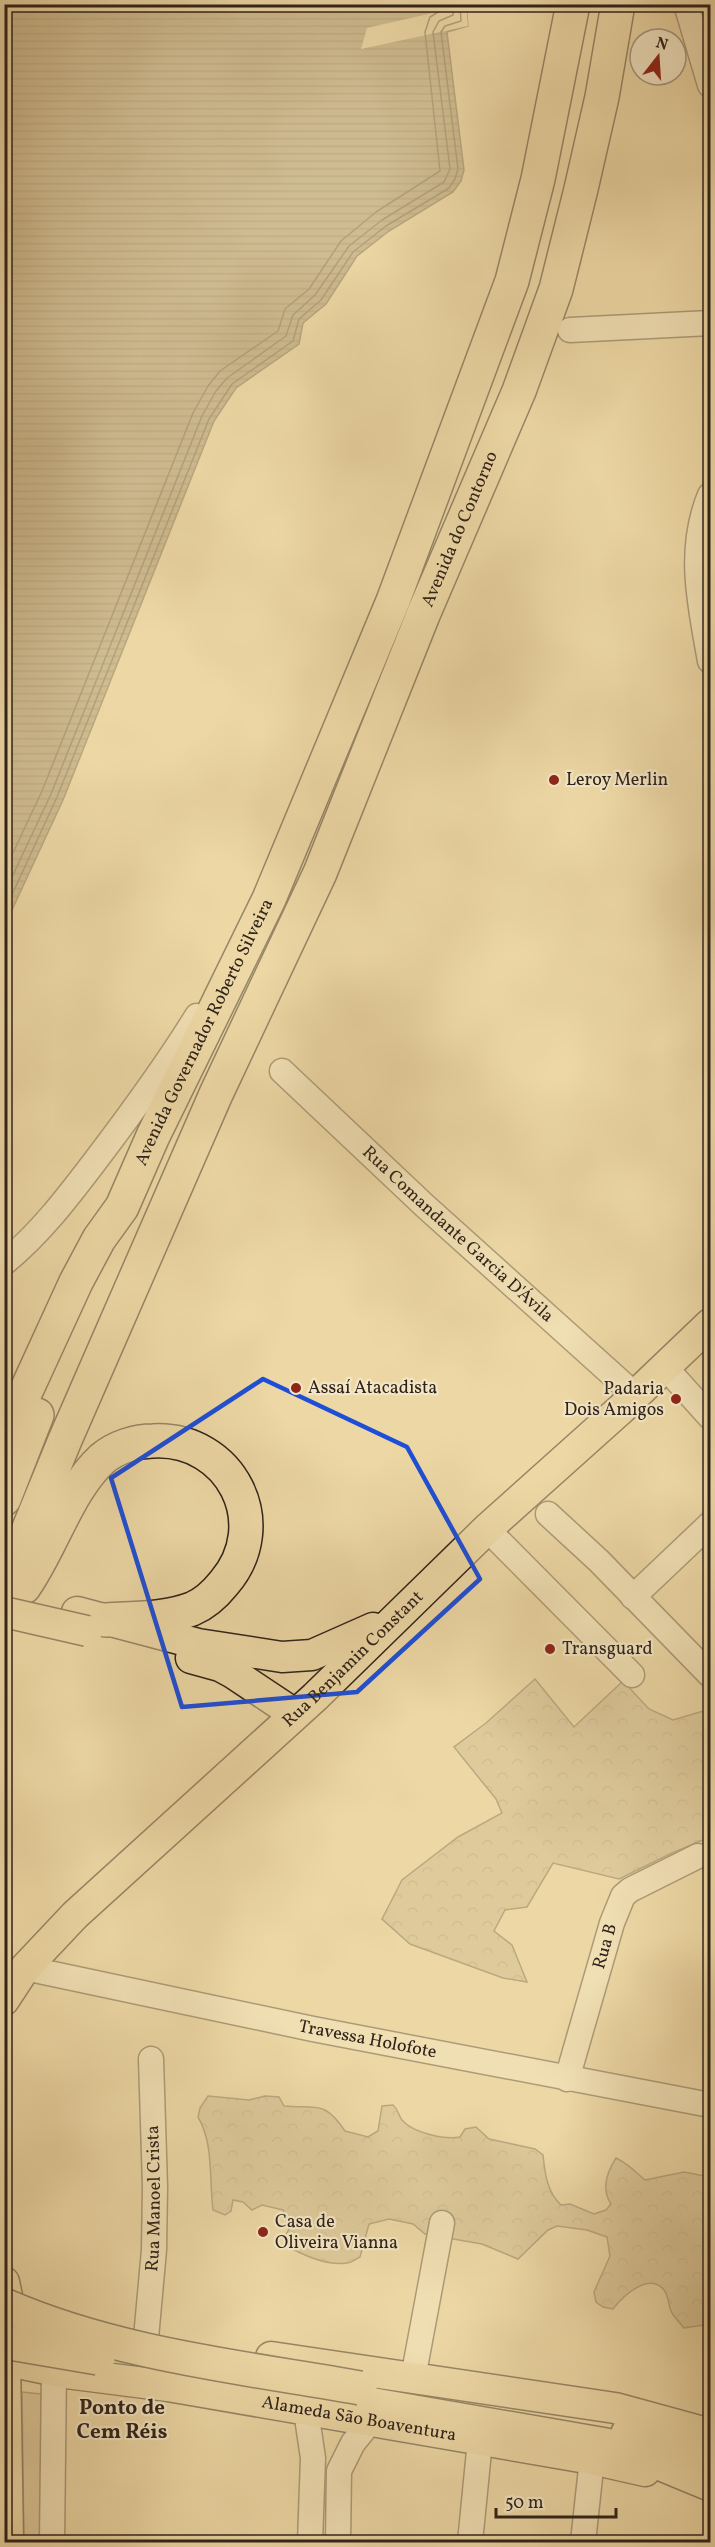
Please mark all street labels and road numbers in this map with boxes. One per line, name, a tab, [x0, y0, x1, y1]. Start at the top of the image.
street label: Avenida do Contorno	[415, 447, 504, 611]
street label: Avenida Governador Roberto Silveira	[129, 895, 280, 1170]
street label: Rua Comandante Garcia D'Ávila	[356, 1140, 559, 1328]
street label: Rua Benjamin Constant	[277, 1585, 429, 1733]
street label: Rua B	[587, 1921, 624, 1972]
street label: Travessa Holofote	[296, 2014, 439, 2065]
street label: Rua Manoel Crista	[140, 2125, 168, 2273]
street label: Alameda São Boaventura	[260, 2390, 458, 2448]

